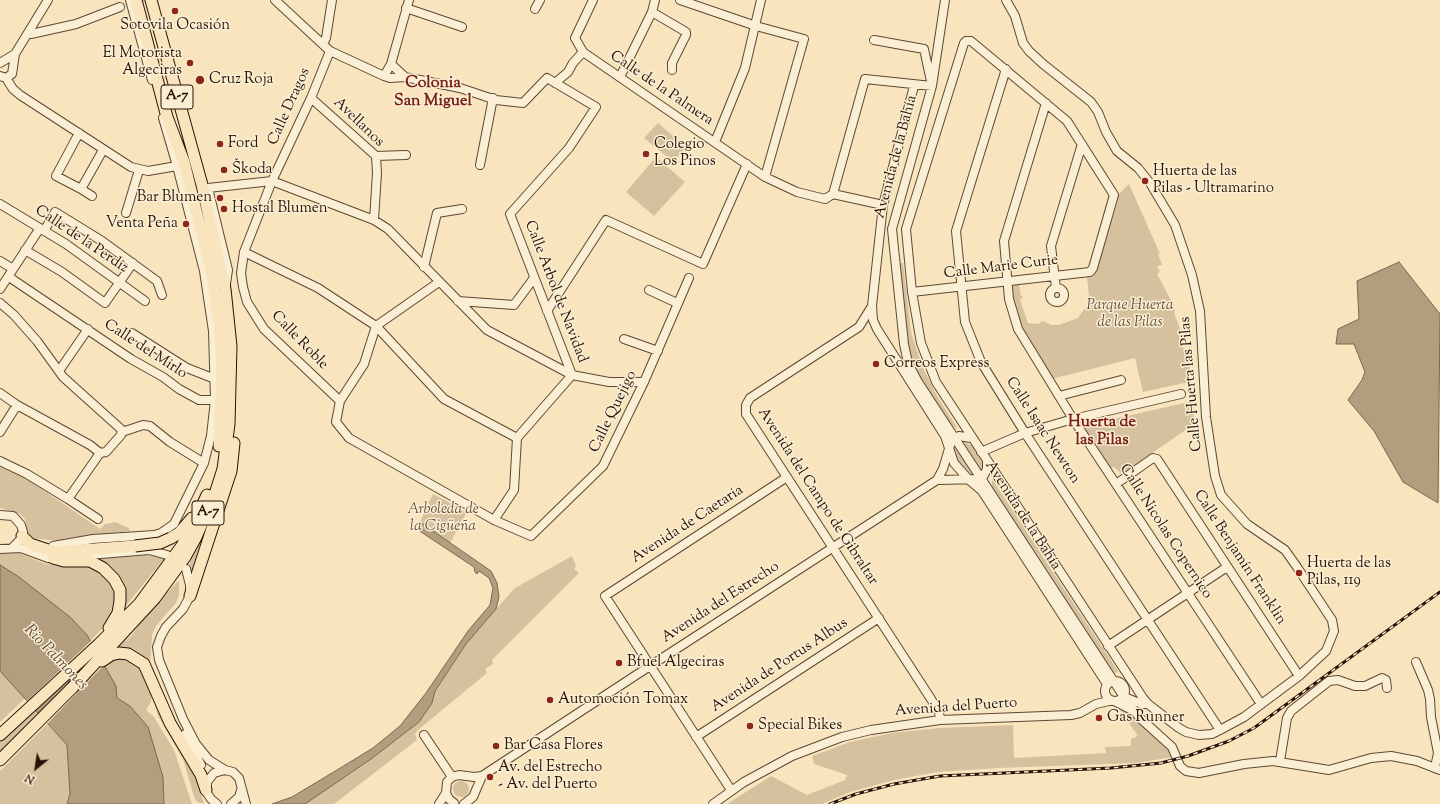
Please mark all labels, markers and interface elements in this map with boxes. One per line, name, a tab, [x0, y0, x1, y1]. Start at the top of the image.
marker: Sotovila Ocasión	[170, 6, 180, 16]
place label: Sotovila Ocasión	[120, 17, 230, 35]
place label: El Motorista Algeciras	[103, 45, 182, 80]
street label: Calle de la Palmera	[606, 48, 716, 130]
marker: El Motorista Algeciras	[185, 58, 195, 68]
street label: Calle Dragos	[265, 66, 315, 148]
place label: Cruz Roja	[209, 71, 274, 89]
marker: Cruz Roja	[194, 74, 206, 86]
district label: Colonia San Miguel	[394, 74, 472, 112]
road number: A-7	[161, 85, 193, 109]
street label: Avellanos	[329, 94, 387, 152]
street label: Avenida de la Bahía	[872, 94, 922, 220]
place label: Ford	[228, 135, 258, 153]
place label: Colegio Los Pinos	[654, 136, 716, 171]
marker: Ford	[215, 139, 225, 149]
marker: Colegio Los Pinos	[641, 149, 651, 159]
place label: Škoda	[232, 161, 273, 179]
place label: Huerta de las Pilas - Ultramarino	[1153, 163, 1274, 198]
marker: Škoda	[219, 165, 229, 175]
marker: Huerta de las Pilas - Ultramarino	[1140, 176, 1150, 186]
place label: Bar Blumen	[137, 189, 212, 207]
marker: Bar Blumen	[215, 193, 225, 203]
place label: Hostal Blumen	[232, 200, 328, 218]
street label: Calle de la Perdiz	[31, 202, 131, 278]
marker: Hostal Blumen	[219, 204, 229, 214]
place label: Venta Peña	[106, 215, 178, 233]
street label: Calle Arbol de Navidad	[520, 218, 590, 366]
marker: Venta Peña	[181, 219, 191, 229]
street label: Calle Marie Curie	[943, 252, 1059, 284]
park label: Parque Huerta de las Pilas	[1087, 297, 1173, 332]
street label: Calle Roble	[267, 308, 331, 374]
street label: Calle del Mirlo	[100, 316, 190, 384]
street label: Calle Huerta las Pilas	[1177, 316, 1207, 452]
place label: Correos Express	[884, 355, 989, 373]
marker: Correos Express	[871, 359, 881, 369]
street label: Calle Quejigo	[586, 368, 642, 456]
street label: Calle Isaac Newton	[1001, 374, 1083, 488]
street label: Avenida del Campo de Gibraltar	[753, 405, 881, 589]
district label: Huerta de las Pilas	[1068, 413, 1136, 451]
street label: Avenida de la Bahía	[980, 458, 1064, 574]
street label: Calle Nicolas Copernico	[1115, 461, 1215, 603]
street label: Avenida de Caetaria	[629, 482, 747, 568]
street label: Calle Benjamín Franklin	[1189, 487, 1289, 629]
road number: A-7	[192, 501, 224, 525]
park label: Arboleda de la Cigüeña	[407, 501, 479, 536]
place label: Huerta de las Pilas, 119	[1307, 555, 1391, 590]
street label: Avenida del Estrecho	[659, 558, 783, 648]
marker: Huerta de las Pilas, 119	[1294, 568, 1304, 578]
street label: Avenida de Portus Albus	[708, 615, 852, 717]
water label: Rio Palmones	[19, 621, 91, 695]
place label: Bfuel Algeciras	[627, 654, 724, 672]
marker: Bfuel Algeciras	[614, 658, 624, 668]
place label: Automoción Tomax	[558, 691, 688, 709]
marker: Automoción Tomax	[545, 695, 555, 705]
street label: Avenida del Puerto	[894, 695, 1018, 721]
place label: Gas Runner	[1107, 709, 1184, 727]
marker: Gas Runner	[1094, 713, 1104, 723]
place label: Special Bikes	[758, 717, 842, 735]
marker: Special Bikes	[745, 721, 755, 731]
place label: Bar Casa Flores	[504, 737, 603, 755]
marker: Bar Casa Flores	[491, 741, 501, 751]
north arrow	[16, 748, 56, 788]
place label: Av. del Estrecho - Av. del Puerto	[498, 759, 602, 794]
text: N	[22, 769, 38, 788]
marker: Av. del Estrecho - Av. del Puerto	[485, 772, 495, 782]

